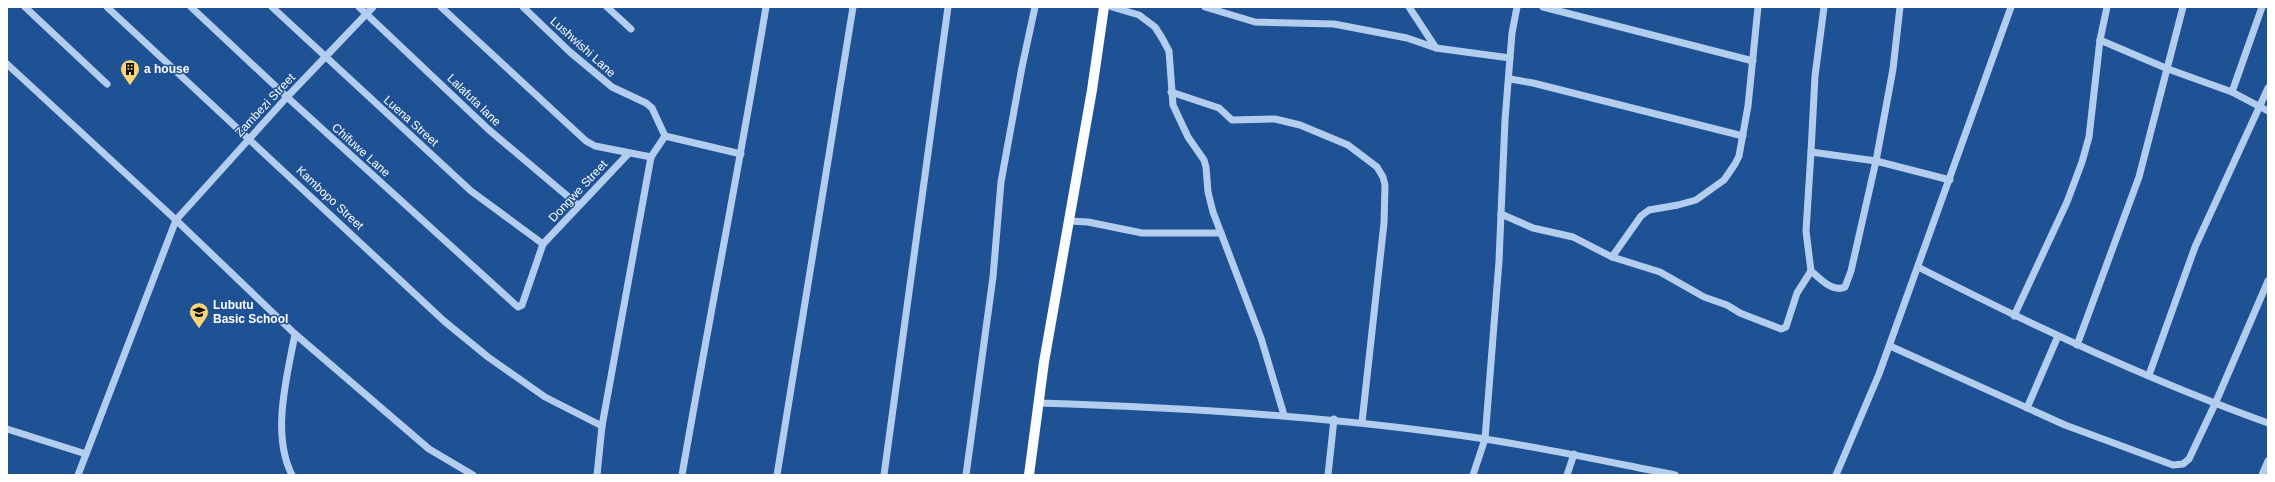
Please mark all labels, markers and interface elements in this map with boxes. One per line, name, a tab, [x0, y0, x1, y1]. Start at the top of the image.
street label: Lushwishi Lane	[548, 14, 619, 80]
building icon: a house	[119, 58, 141, 86]
place label: a house	[144, 62, 190, 76]
street label: Zambezi Street	[232, 70, 298, 140]
street label: Lalafuta lane	[444, 71, 504, 129]
street label: Luena Street	[381, 93, 442, 150]
street label: Chifuwe Lane	[329, 120, 393, 180]
street label: Dongwe Street	[546, 157, 611, 225]
street label: Kambopo Street	[294, 163, 367, 233]
place label: Lubutu Basic School	[213, 298, 288, 326]
school or university icon: Lubutu Basic School	[188, 301, 210, 329]

